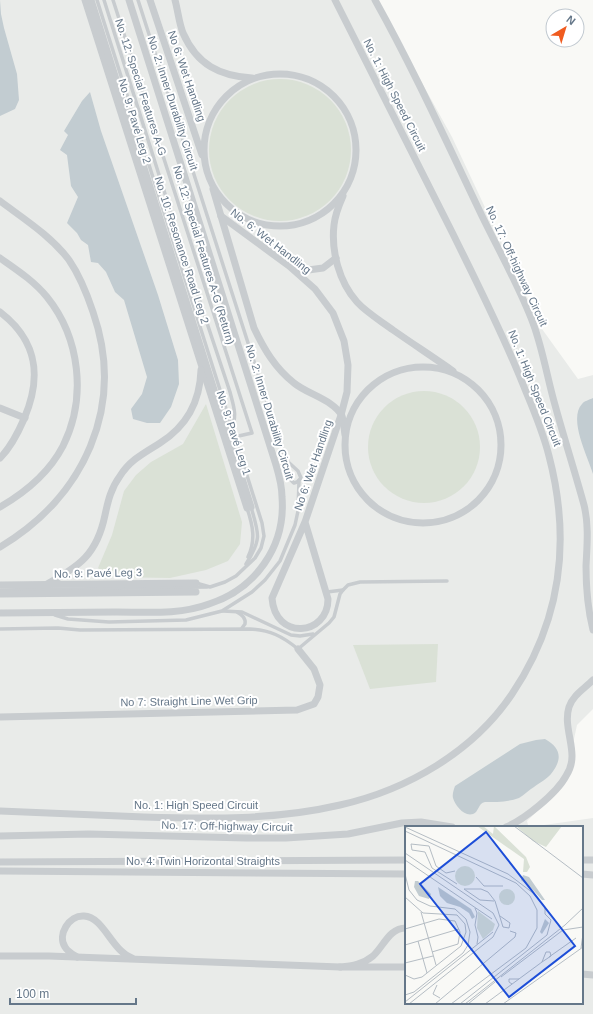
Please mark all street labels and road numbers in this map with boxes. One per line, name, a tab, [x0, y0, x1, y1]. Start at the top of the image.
street label: No. 12: Special Features A-G	[113, 17, 169, 157]
street label: No 6: Wet Handling	[166, 29, 208, 123]
street label: No. 2: Inner Durability Circuit	[146, 34, 200, 172]
street label: No. 1: High Speed Circuit	[361, 37, 429, 153]
street label: No. 9: Pavé Leg 2	[116, 77, 154, 165]
street label: No. 12: Special Features A-G (Return)	[171, 164, 237, 346]
street label: No. 10: Resonance Road Leg 2	[152, 175, 212, 325]
street label: No. 17: Off-highway Circuit	[484, 204, 550, 328]
street label: No. 6: Wet Handling	[229, 206, 313, 276]
street label: No. 1: High Speed Circuit	[506, 328, 564, 448]
street label: No. 2: Inner Durability Circuit	[244, 343, 296, 481]
street label: No. 9: Pavé Leg 1	[215, 389, 253, 477]
street label: No 6: Wet Handling	[292, 418, 334, 512]
street label: No. 9: Pavé Leg 3	[54, 566, 142, 580]
street label: No 7: Straight Line Wet Grip	[120, 694, 258, 708]
street label: No. 1: High Speed Circuit	[134, 799, 258, 811]
street label: No. 17: Off-highway Circuit	[161, 819, 293, 833]
street label: No. 4: Twin Horizontal Straights	[126, 855, 280, 867]

